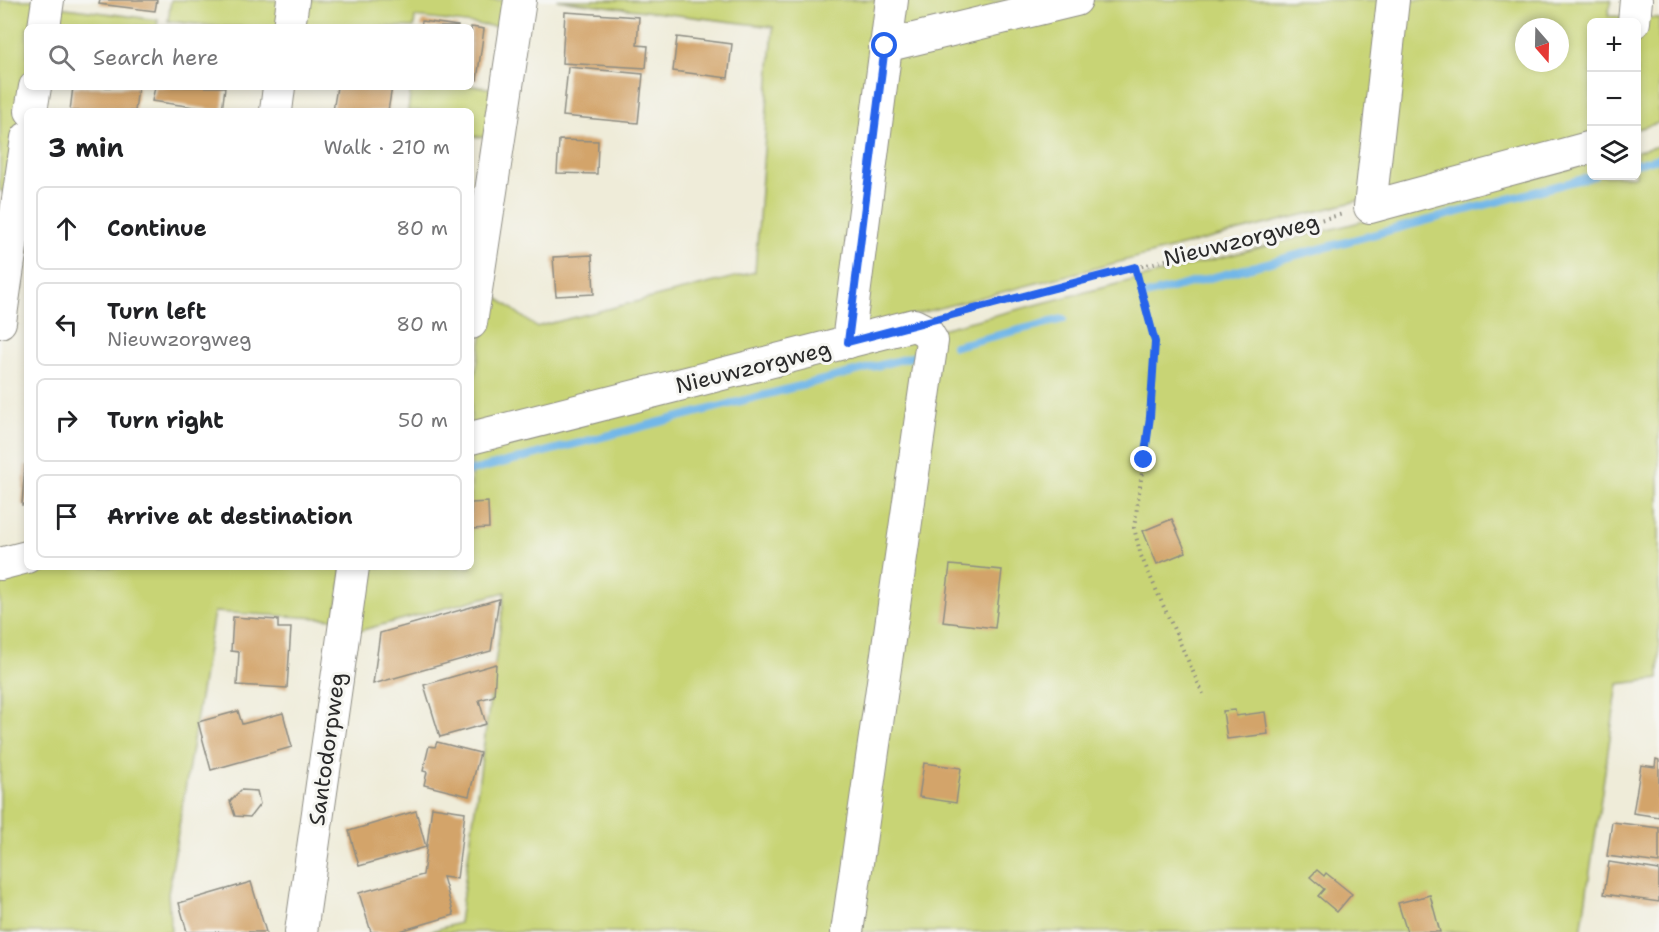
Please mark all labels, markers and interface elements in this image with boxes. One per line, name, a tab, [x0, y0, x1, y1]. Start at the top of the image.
north arrow	[1515, 18, 1569, 72]
map controls	[1587, 18, 1641, 180]
button: +	[1587, 18, 1641, 72]
search box	[24, 24, 474, 90]
route start	[871, 32, 897, 58]
icon: search	[45, 41, 78, 74]
text: Search here	[93, 43, 219, 72]
button: −	[1587, 72, 1641, 126]
button: layers	[1587, 126, 1641, 180]
text: 3 min	[48, 130, 124, 165]
text: Walk · 210 m	[324, 134, 450, 160]
street label: Nieuwzorgweg	[1160, 207, 1322, 273]
icon: ahead	[50, 212, 83, 245]
text: Continue	[107, 214, 207, 243]
text: 80 m	[396, 215, 448, 241]
text: Turn left	[107, 297, 206, 326]
icon: left	[50, 308, 83, 341]
text: 80 m	[396, 311, 448, 337]
text: Nieuwzorgweg	[107, 326, 252, 352]
street label: Nieuwzorgweg	[672, 334, 834, 400]
icon: right	[50, 404, 83, 437]
text: Turn right	[107, 406, 224, 435]
text: 50 m	[398, 407, 448, 433]
route end	[1130, 446, 1156, 472]
icon: arrive	[50, 500, 83, 533]
text: Arrive at destination	[107, 502, 353, 531]
street label: Santodorpweg	[302, 670, 352, 828]

